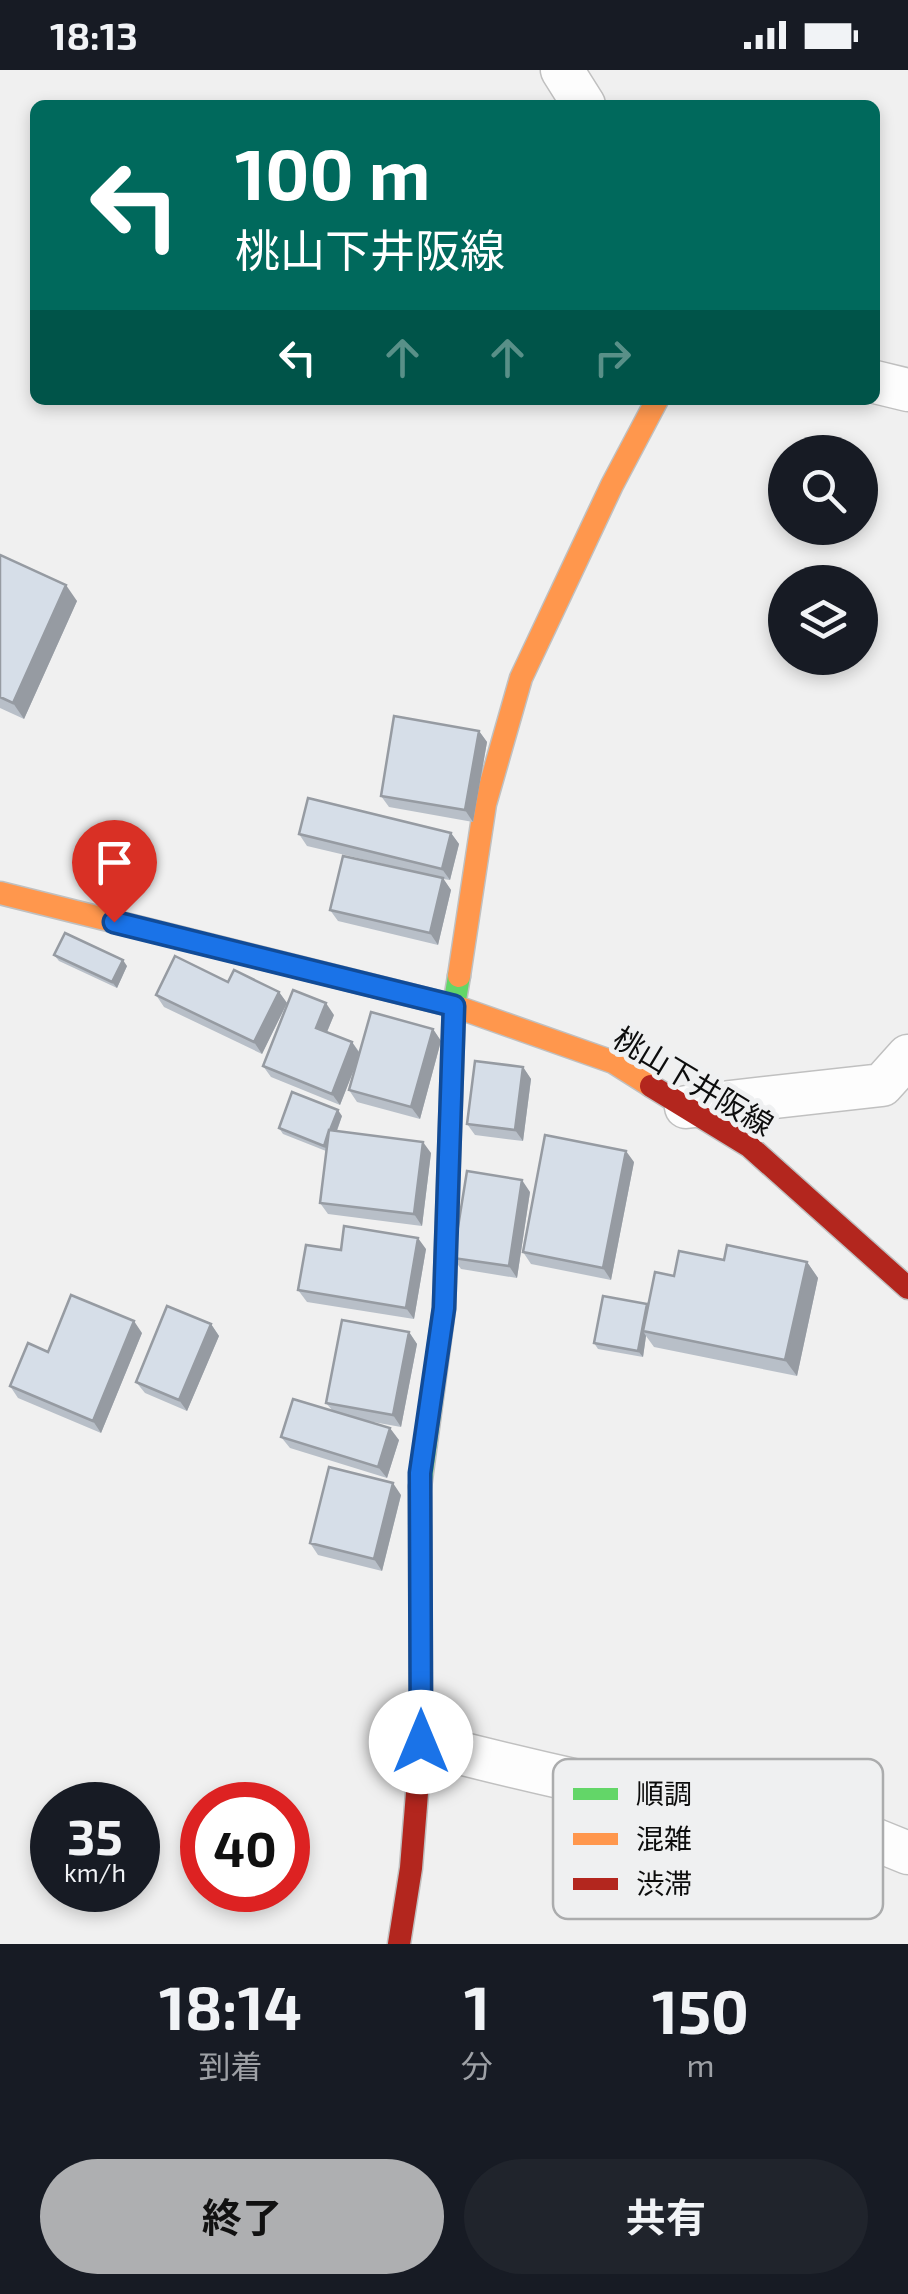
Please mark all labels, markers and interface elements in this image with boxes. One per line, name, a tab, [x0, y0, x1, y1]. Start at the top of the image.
text: 18:13	[50, 12, 138, 58]
text: 100 m	[235, 130, 430, 214]
icon: left	[70, 140, 200, 270]
text: 桃山下井阪線	[235, 222, 505, 276]
icon: left	[270, 330, 325, 385]
icon: ahead	[375, 330, 430, 385]
icon: ahead	[480, 330, 535, 385]
icon: right	[585, 330, 640, 385]
map controls	[768, 435, 878, 675]
button: search	[768, 435, 878, 545]
button: layers	[768, 565, 878, 675]
pin	[72, 820, 157, 923]
icon: arrive	[87, 835, 142, 890]
street label: 桃山下井阪線	[608, 1019, 780, 1142]
position arrow	[369, 1690, 473, 1794]
legend	[553, 1759, 883, 1919]
text: 順調	[636, 1776, 692, 1810]
speed limit sign: 40	[180, 1782, 310, 1912]
text: 35	[67, 1805, 123, 1865]
text: 混雑	[636, 1821, 692, 1855]
text: km/h	[64, 1857, 126, 1887]
text: 渋滞	[636, 1866, 692, 1900]
text: 18:14	[159, 1970, 302, 2042]
text: 1	[464, 1970, 490, 2042]
text: 150	[652, 1974, 749, 2046]
text: m	[686, 2045, 715, 2083]
text: 到着	[198, 2046, 262, 2084]
text: 分	[461, 2046, 493, 2084]
button: 終了	[40, 2159, 444, 2274]
button: 共有	[464, 2159, 868, 2274]

